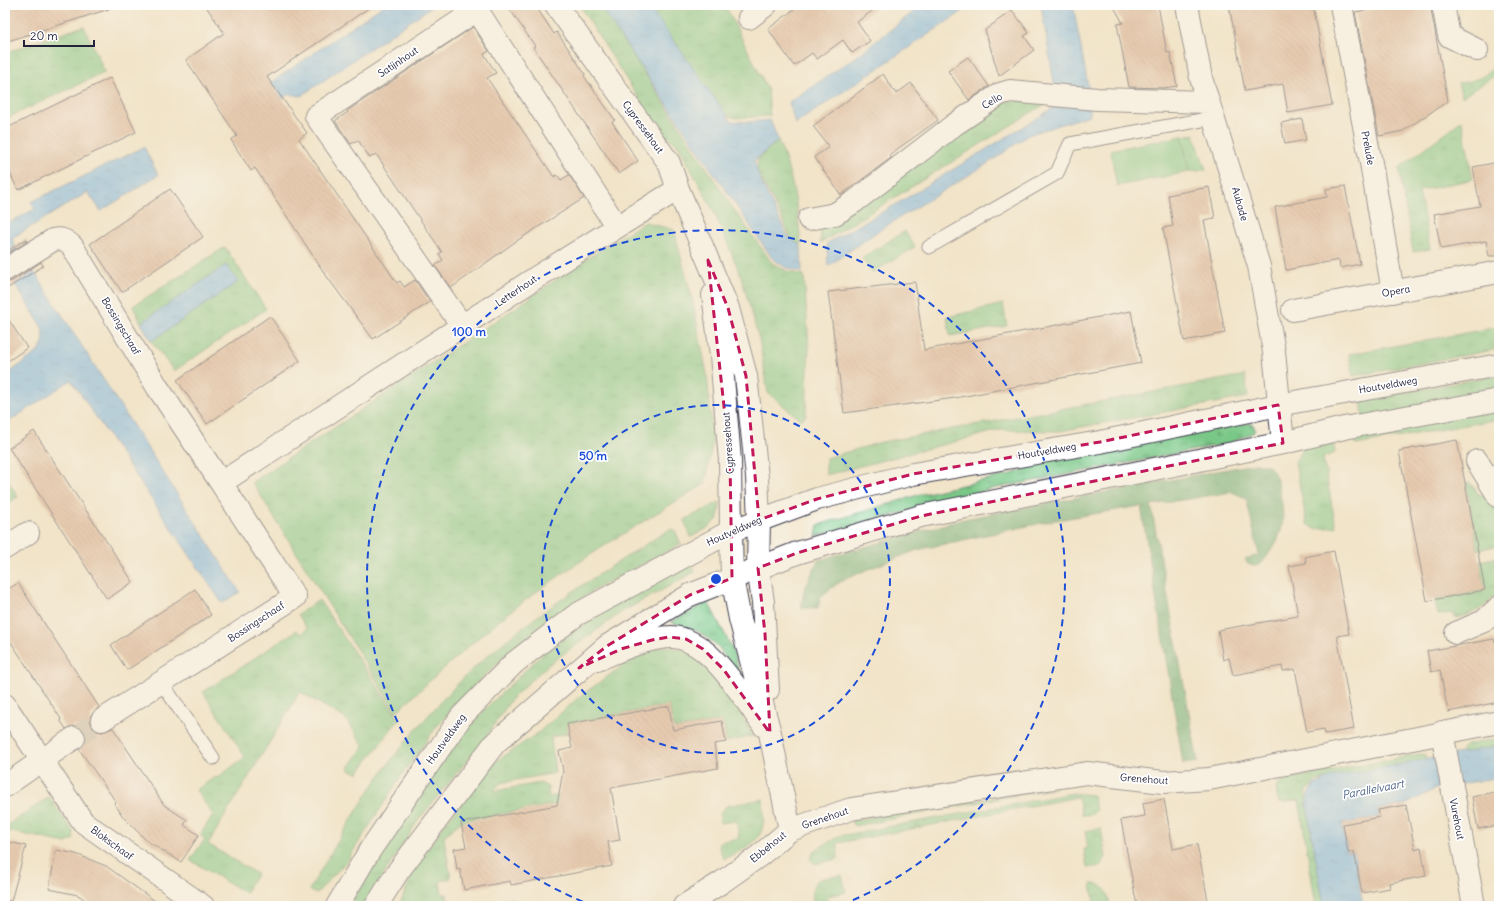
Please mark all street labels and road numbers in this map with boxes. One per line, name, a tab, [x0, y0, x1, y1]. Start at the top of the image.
street label: Satijnhout	[376, 44, 421, 80]
street label: Cello	[979, 90, 1005, 112]
street label: Cypressehout	[619, 98, 667, 156]
street label: Prelude	[1358, 130, 1378, 166]
street label: Aubade	[1229, 186, 1251, 222]
street label: Letterhout	[493, 272, 540, 310]
street label: Opera	[1381, 282, 1411, 300]
street label: Bossingschaaf	[99, 295, 144, 358]
street label: Houtveldweg	[1358, 373, 1418, 397]
street label: Cypressehout	[719, 411, 737, 474]
street label: Houtveldweg	[1017, 439, 1077, 463]
street label: Houtveldweg	[704, 513, 764, 549]
street label: Bossingschaaf	[225, 598, 287, 645]
street label: Houtveldweg	[423, 711, 469, 767]
street label: Grenehout	[1120, 771, 1169, 787]
street label: Vurehout	[1447, 797, 1467, 841]
street label: Grenehout	[800, 804, 850, 832]
street label: Blokschaaf	[88, 823, 136, 863]
street label: Ebbehout	[747, 828, 789, 866]

